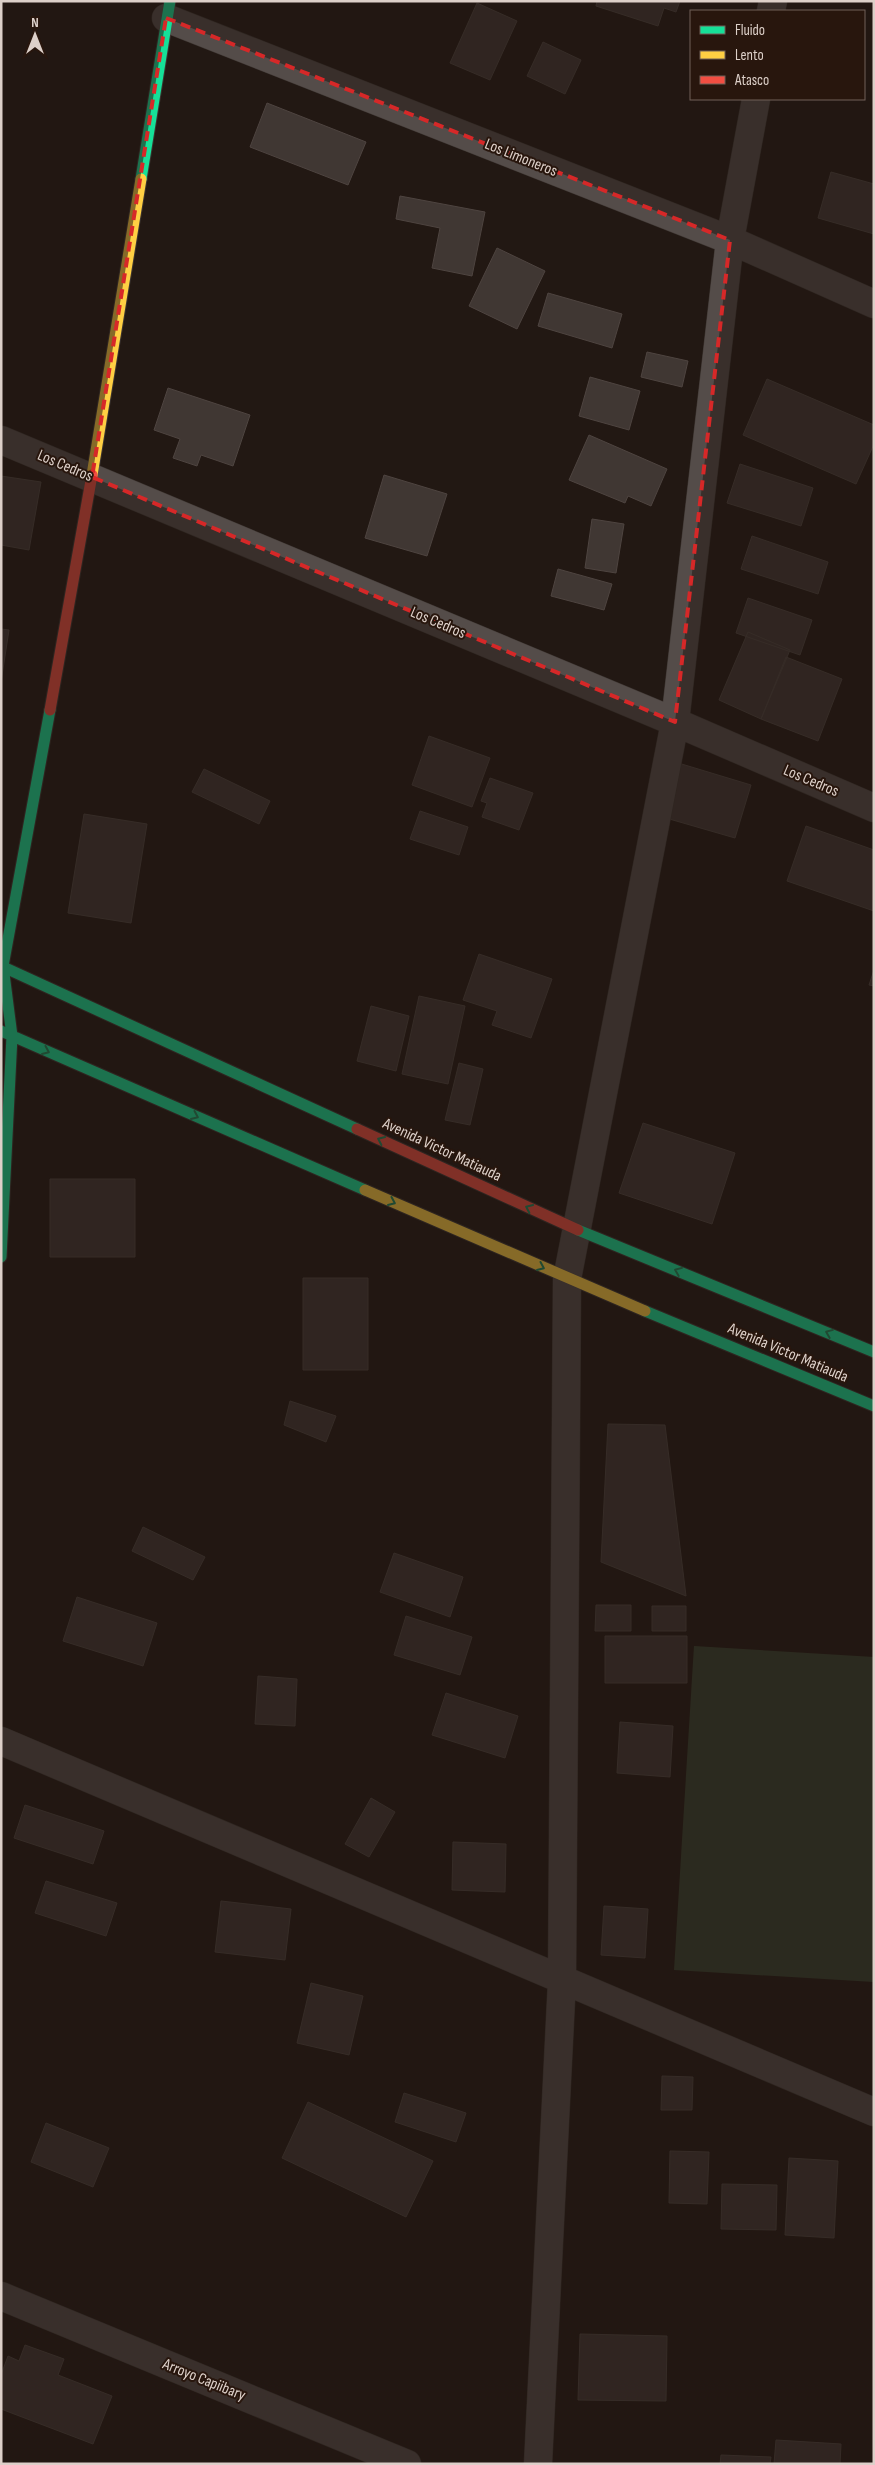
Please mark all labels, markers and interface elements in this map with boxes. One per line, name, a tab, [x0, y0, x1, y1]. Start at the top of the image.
north arrow	[10, 10, 60, 60]
legend	[690, 10, 865, 100]
text: N	[31, 14, 39, 31]
text: Fluido	[735, 21, 765, 40]
text: Lento	[735, 46, 764, 65]
text: Atasco	[734, 71, 769, 90]
street label: Los Limoneros	[482, 135, 560, 181]
street label: Los Cedros	[35, 446, 96, 486]
street label: Los Cedros	[408, 603, 469, 643]
street label: Los Cedros	[781, 761, 842, 801]
one-way arrow	[41, 1044, 50, 1055]
one-way arrow	[190, 1109, 199, 1120]
street label: Avenida Victor Matiauda	[379, 1114, 504, 1186]
one-way arrow	[377, 1136, 386, 1146]
one-way arrow	[387, 1195, 396, 1206]
one-way arrow	[525, 1203, 534, 1214]
one-way arrow	[536, 1261, 545, 1272]
one-way arrow	[675, 1267, 683, 1277]
street label: Avenida Victor Matiauda	[724, 1319, 851, 1387]
one-way arrow	[825, 1329, 834, 1340]
street label: Arroyo Capiibary	[159, 2354, 248, 2405]

